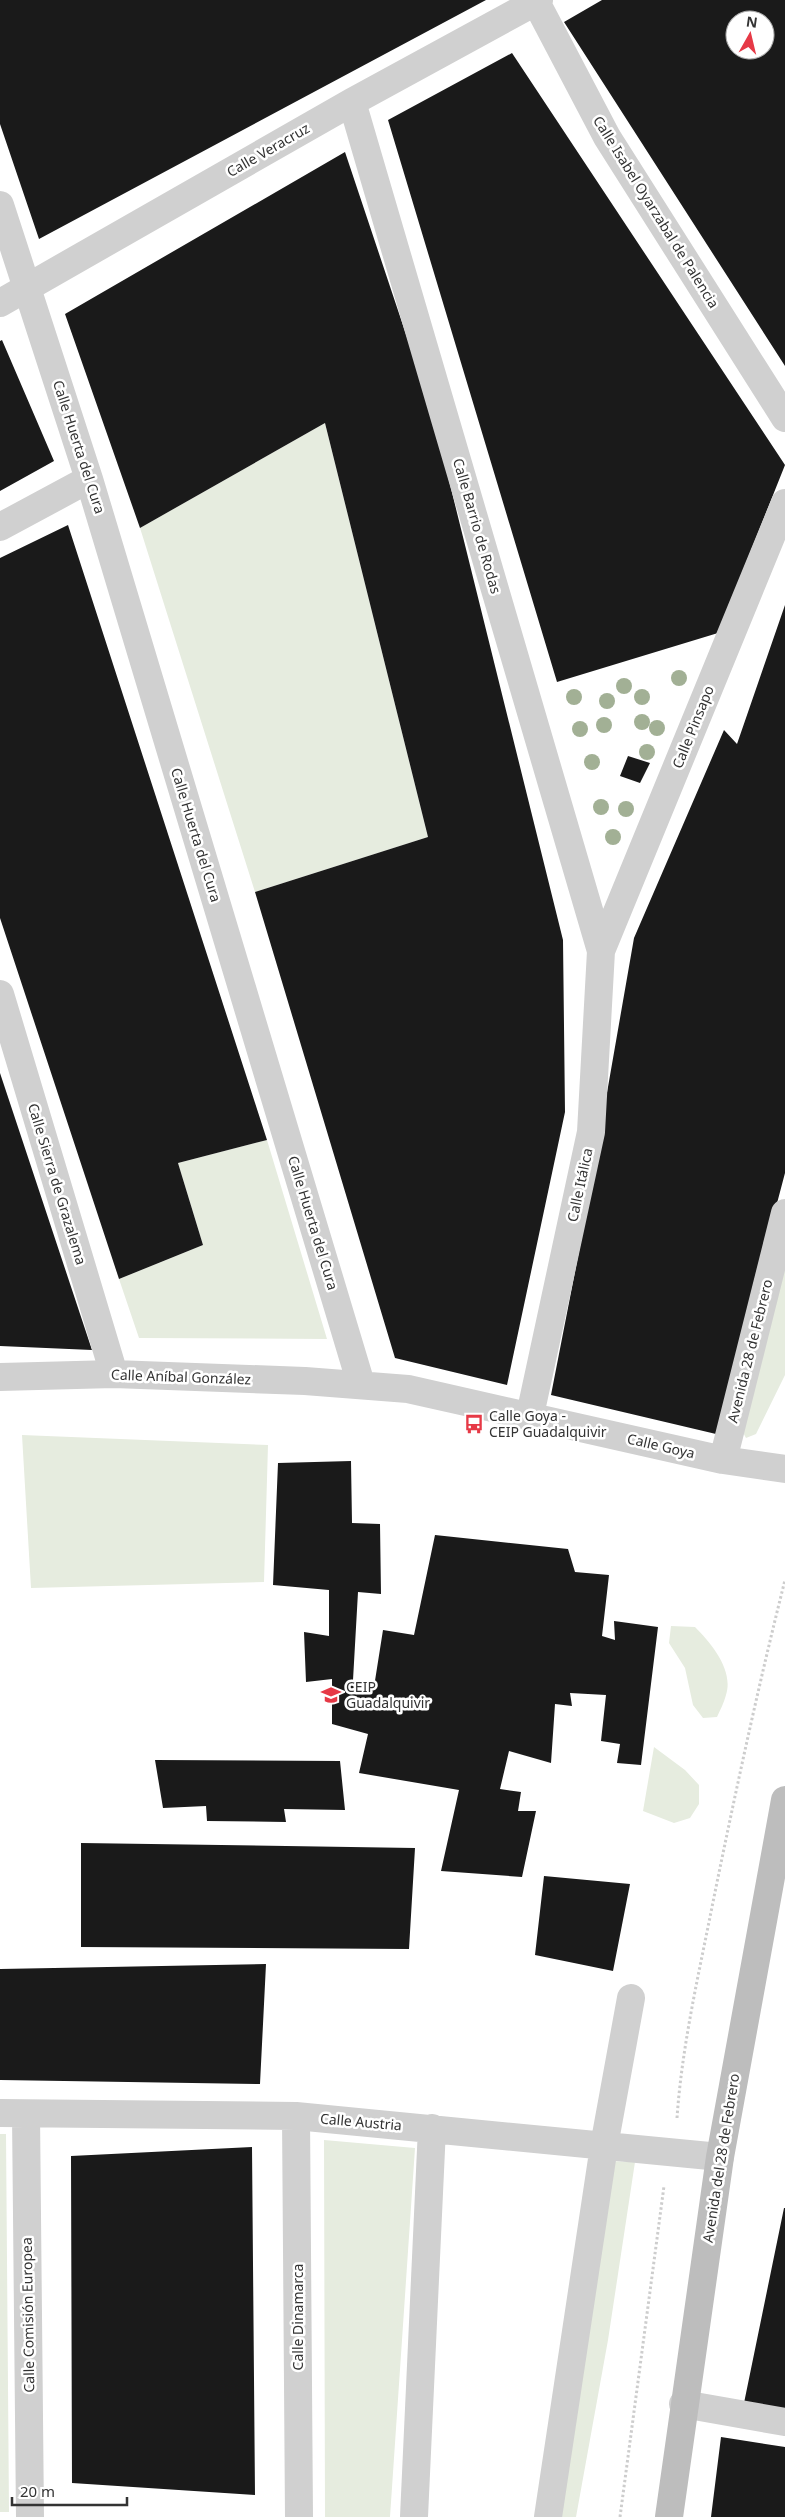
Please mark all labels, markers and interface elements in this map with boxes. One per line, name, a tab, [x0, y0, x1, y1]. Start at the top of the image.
north arrow	[725, 10, 775, 60]
text: N	[745, 11, 759, 32]
street label: Calle Isabel Oyarzabal de Palencia	[589, 112, 724, 311]
street label: Calle Veracruz	[223, 118, 313, 181]
street label: Calle Huerta del Cura	[49, 378, 110, 516]
street label: Calle Barrio de Rodas	[449, 456, 506, 596]
street label: Calle Pinsapo	[667, 683, 718, 771]
street label: Calle Huerta del Cura	[167, 765, 226, 904]
street label: Calle Sierra de Grazalema	[24, 1101, 91, 1267]
street label: Calle Itálica	[562, 1146, 597, 1224]
street label: Calle Huerta del Cura	[284, 1153, 343, 1292]
street label: Avenida 28 de Febrero	[722, 1277, 777, 1425]
street label: Calle Aníbal González	[111, 1365, 252, 1388]
place label: Calle Goya - CEIP Guadalquivir	[489, 1406, 607, 1441]
bus stop icon: Calle Goya - CEIP Guadalquivir	[463, 1413, 485, 1435]
street label: Calle Goya	[625, 1429, 697, 1463]
place label: CEIP Guadalquivir	[346, 1677, 430, 1712]
school or university icon: CEIP Guadalquivir	[320, 1684, 342, 1706]
street label: Avenida del 28 de Febrero	[698, 2072, 743, 2244]
street label: Calle Austria	[319, 2108, 403, 2135]
street label: Calle Comisión Europea	[17, 2237, 38, 2393]
street label: Calle Dinamarca	[288, 2264, 307, 2370]
scale bar	[12, 2474, 128, 2506]
text: 20 m	[20, 2481, 55, 2501]

